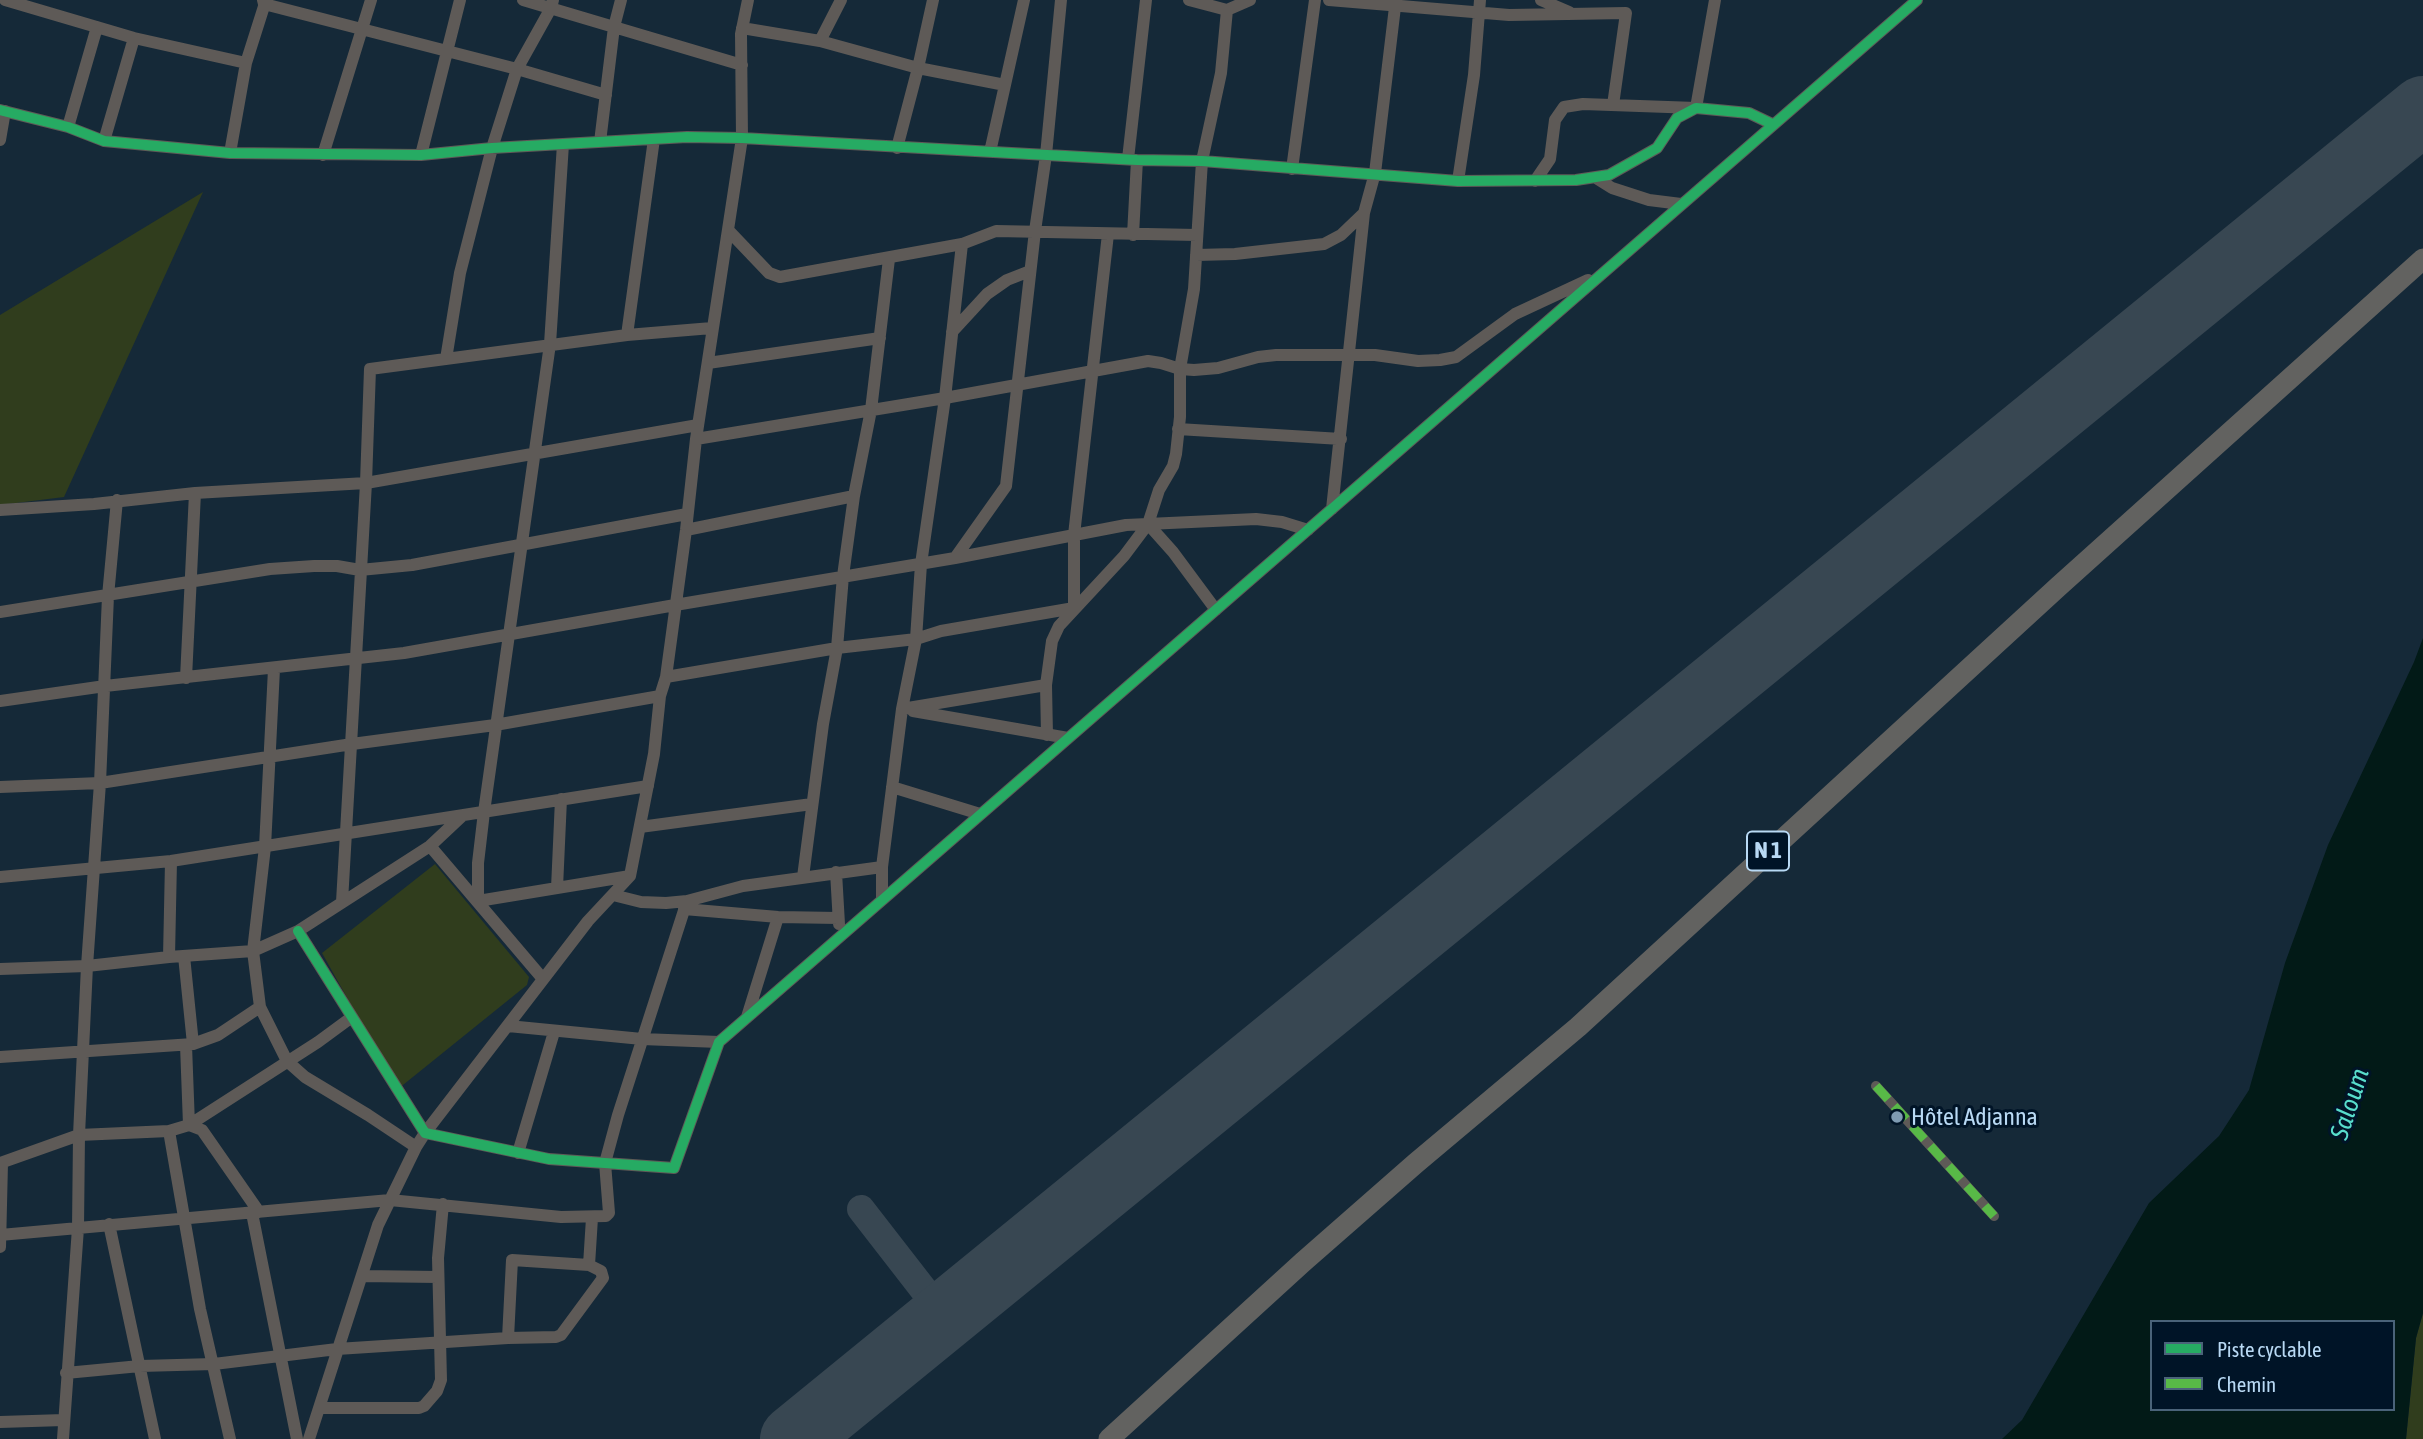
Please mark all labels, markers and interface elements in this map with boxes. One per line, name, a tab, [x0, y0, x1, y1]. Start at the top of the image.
road number: N 1	[1747, 832, 1789, 870]
water label: Saloum	[2324, 1064, 2376, 1144]
place label: Hôtel Adjanna	[1911, 1103, 2038, 1131]
marker: Hôtel Adjanna	[1889, 1109, 1905, 1125]
legend	[2150, 1320, 2395, 1411]
text: Piste cyclable	[2217, 1337, 2322, 1361]
text: Chemin	[2217, 1372, 2276, 1396]

